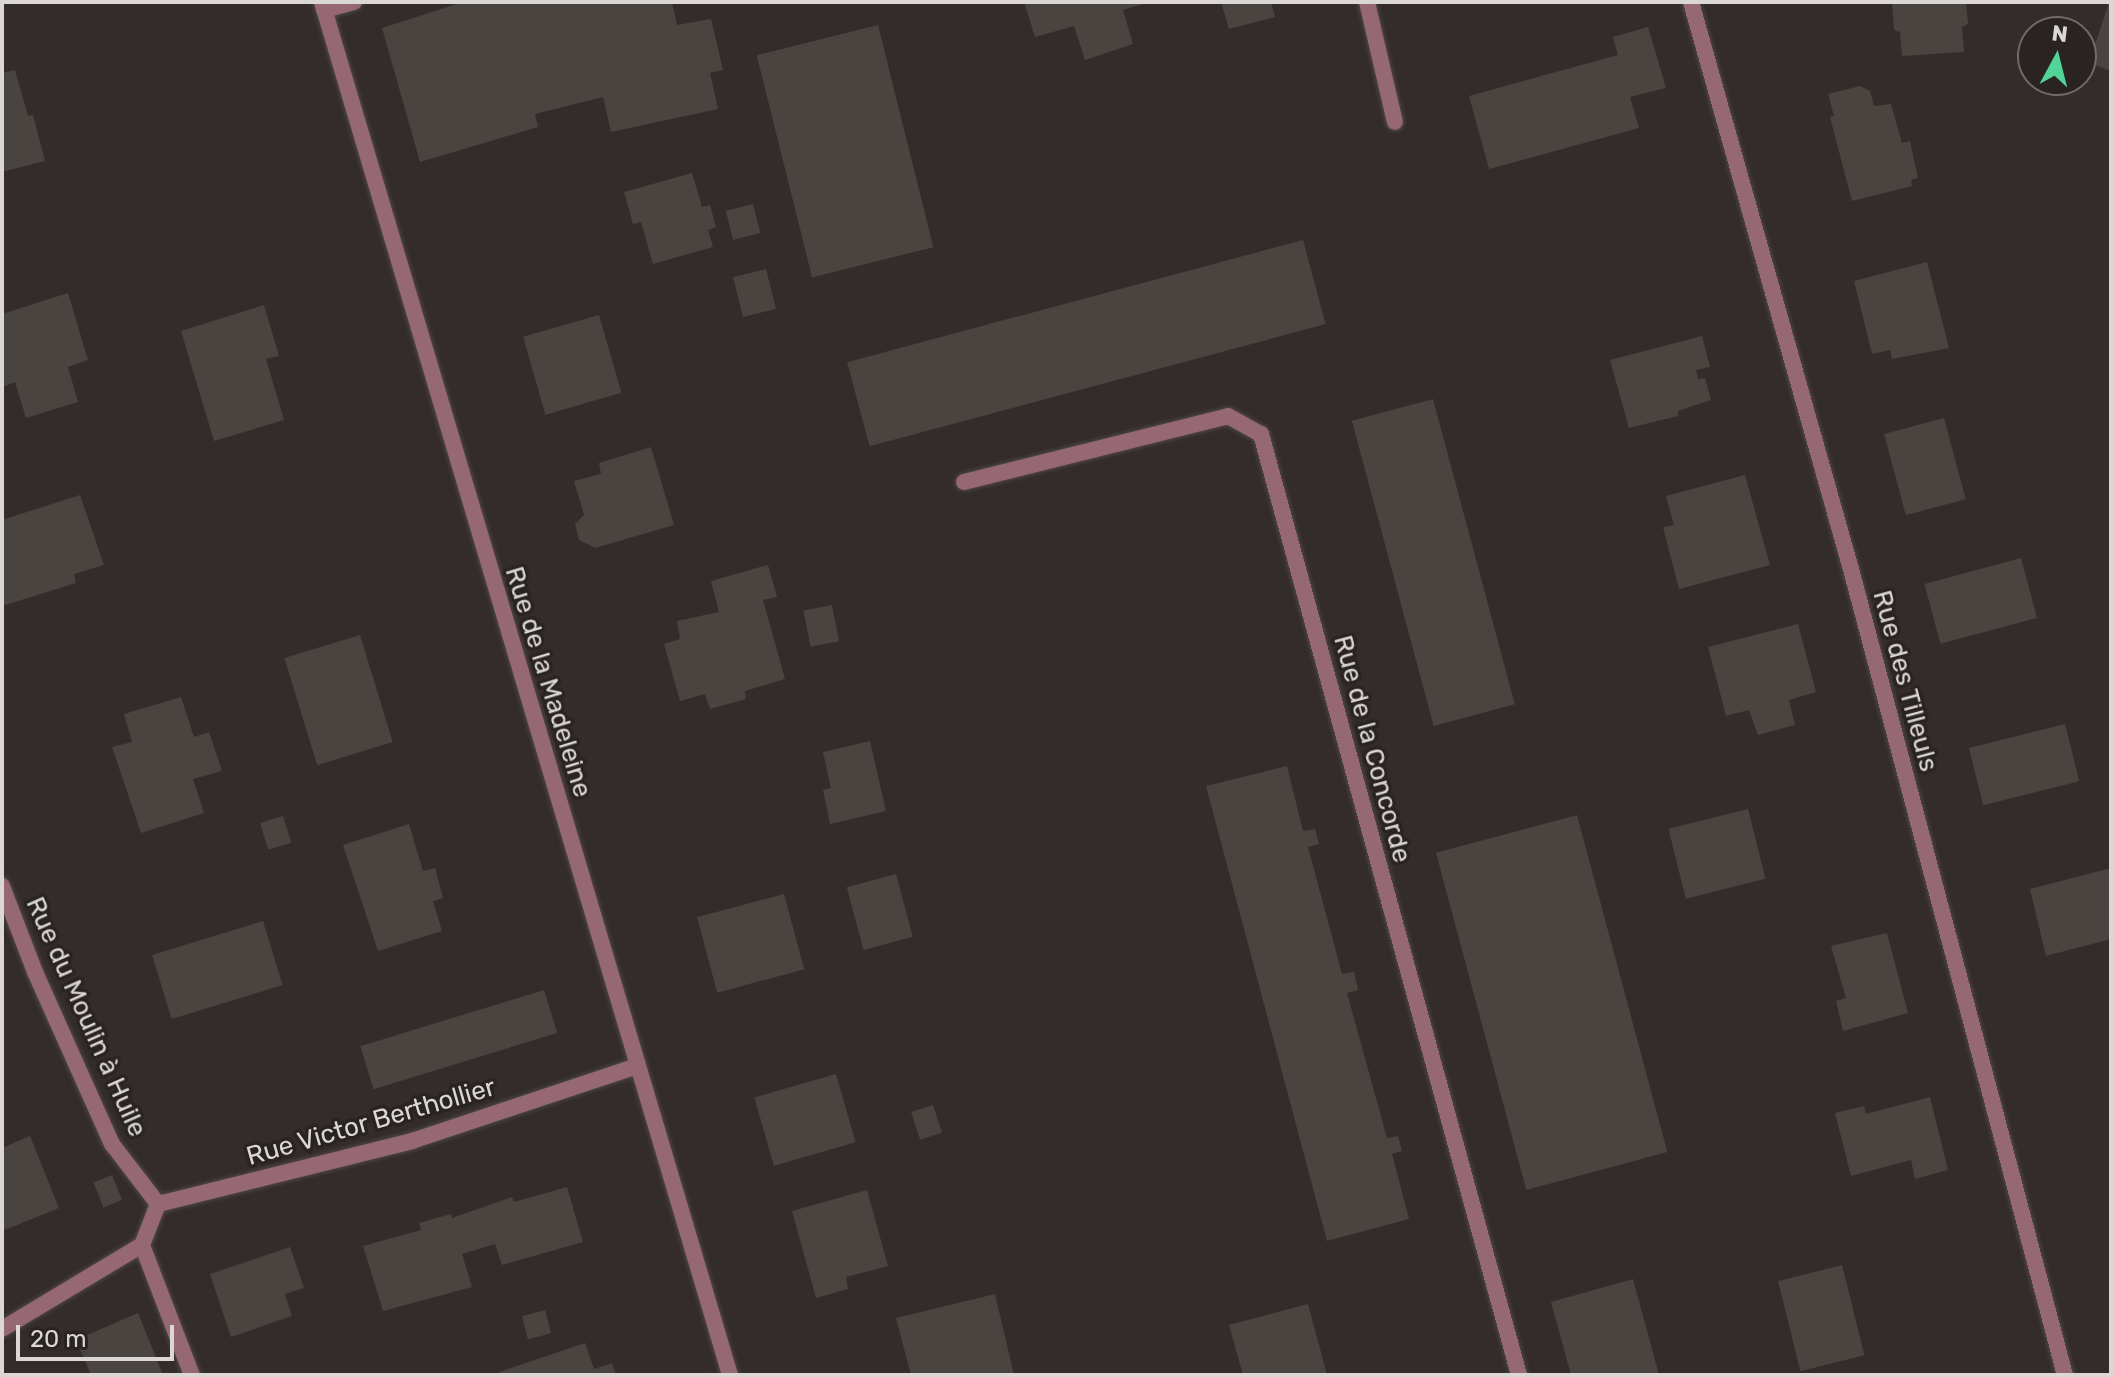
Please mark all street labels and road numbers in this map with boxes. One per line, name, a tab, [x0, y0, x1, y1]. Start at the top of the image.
street label: Rue de la Madeleine	[498, 563, 598, 801]
street label: Rue des Tilleuls	[1866, 587, 1944, 775]
street label: Rue de la Concorde	[1327, 632, 1417, 866]
street label: Rue du Moulin à Huile	[19, 892, 153, 1142]
street label: Rue Victor Berthollier	[242, 1071, 500, 1173]

